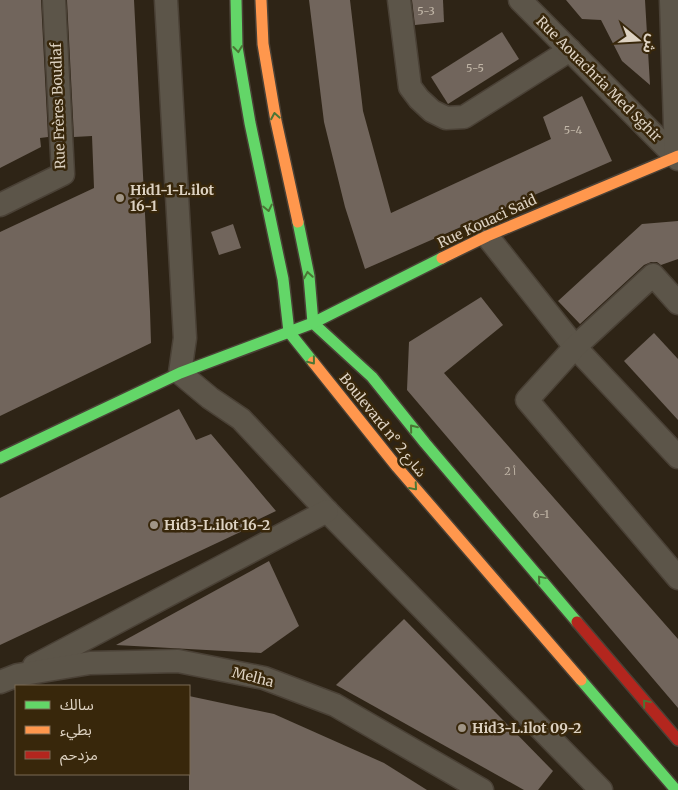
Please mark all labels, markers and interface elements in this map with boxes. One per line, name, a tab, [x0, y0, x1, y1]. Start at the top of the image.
house number: 5-3	[417, 4, 435, 18]
street label: Rue Aouachria Med Sghir	[532, 12, 666, 146]
north arrow	[613, 15, 663, 65]
text: ش	[639, 32, 662, 56]
street label: Rue Frères Boudiaf	[47, 42, 69, 169]
one-way arrow	[232, 45, 243, 53]
house number: 5-5	[466, 61, 484, 75]
one-way arrow	[271, 111, 281, 120]
house number: 5-4	[564, 123, 583, 137]
place label: Hid1-1-L.ilot 16-1	[130, 181, 215, 215]
street label: Rue Kouaci Said	[435, 190, 540, 252]
marker: Hid1-1-L.ilot 16-1	[114, 192, 126, 204]
one-way arrow	[262, 204, 273, 213]
one-way arrow	[304, 270, 314, 279]
one-way arrow	[306, 355, 315, 365]
street label: Boulevard n° شارع 2	[334, 370, 430, 482]
one-way arrow	[410, 425, 419, 434]
house number: أ 2	[504, 464, 516, 478]
one-way arrow	[409, 481, 417, 490]
house number: 6-1	[533, 507, 549, 521]
place label: Hid3-L.ilot 16-2	[164, 516, 270, 534]
marker: Hid3-L.ilot 16-2	[148, 519, 160, 531]
one-way arrow	[538, 576, 547, 585]
street label: Melha	[230, 663, 276, 691]
legend	[15, 685, 190, 775]
text: سالك	[60, 695, 94, 714]
one-way arrow	[643, 699, 652, 708]
place label: Hid3-L.ilot 09-2	[472, 719, 581, 737]
text: بطيء	[60, 720, 92, 741]
marker: Hid3-L.ilot 09-2	[456, 722, 468, 734]
text: مزدحم	[60, 745, 98, 766]

